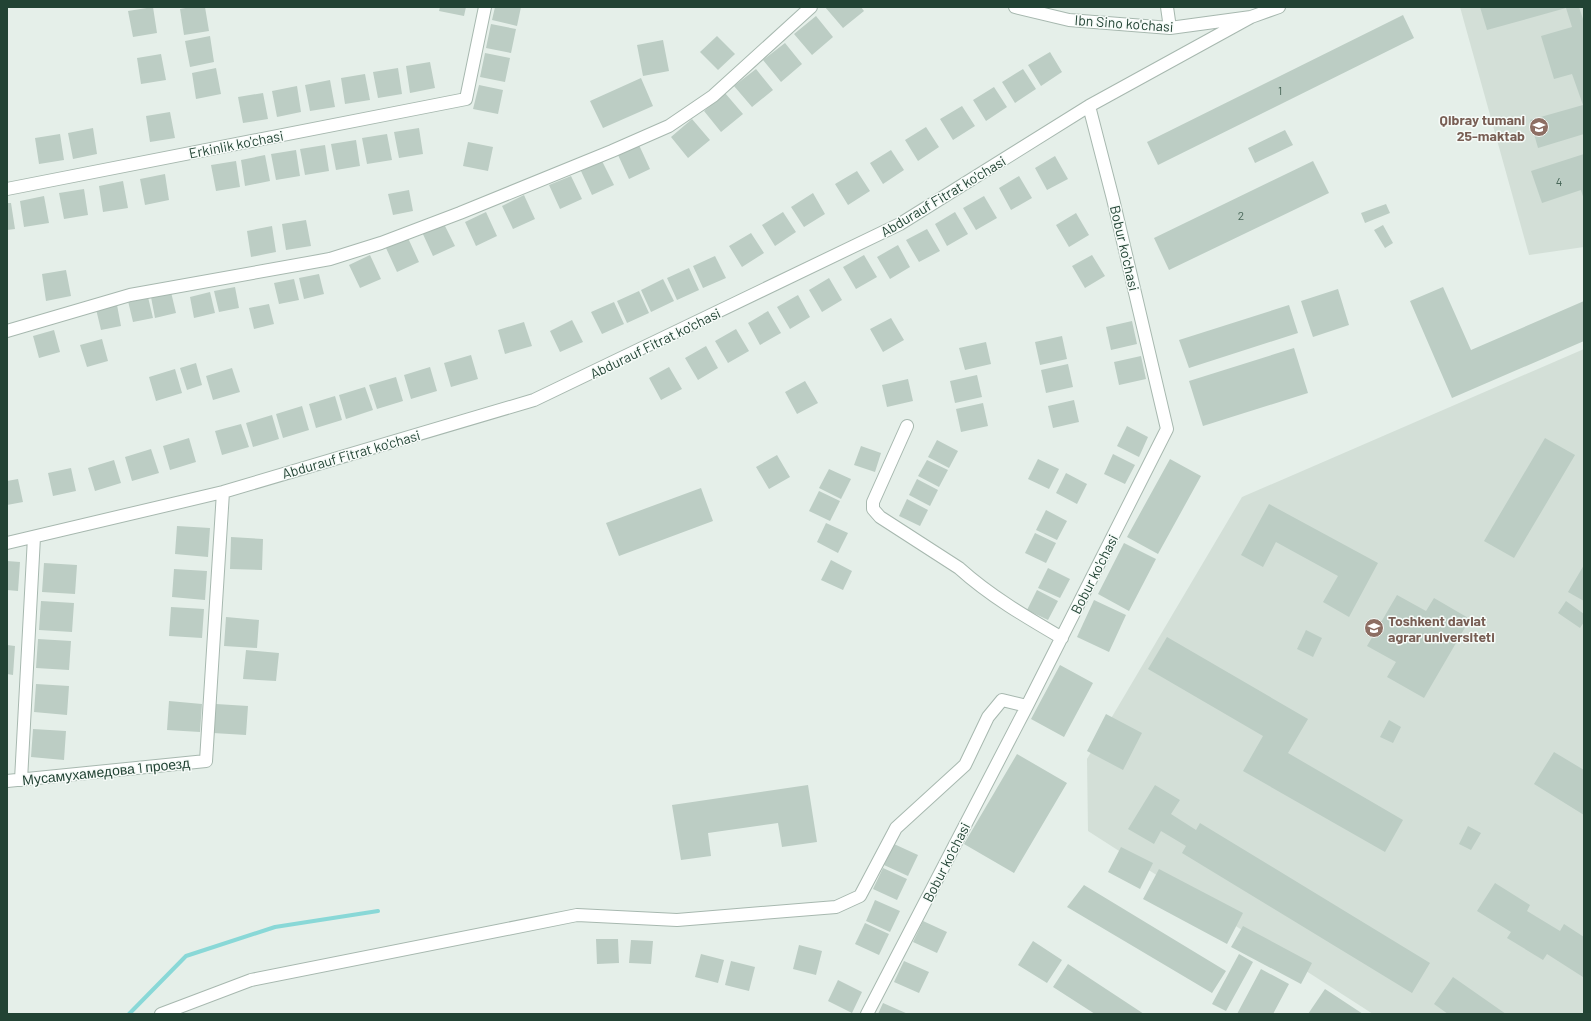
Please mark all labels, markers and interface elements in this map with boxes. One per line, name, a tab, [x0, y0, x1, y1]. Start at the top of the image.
street label: Ibn Sino ko'chasi	[1074, 11, 1174, 35]
house number: 1	[1278, 83, 1282, 97]
place label: Qibray tumani 25-maktab	[1440, 111, 1525, 144]
school or university icon: Qibray tumani 25-maktab	[1528, 116, 1550, 138]
street label: Erkinlik ko'chasi	[187, 127, 285, 161]
street label: Abdurauf Fitrat ko'chasi	[877, 152, 1009, 240]
house number: 4	[1556, 174, 1562, 188]
street label: Bobur ko'chasi	[1107, 204, 1143, 292]
house number: 2	[1238, 208, 1244, 222]
street label: Abdurauf Fitrat ko'chasi	[587, 304, 723, 382]
street label: Abdurauf Fitrat ko'chasi	[280, 426, 422, 482]
street label: Bobur ko'chasi	[1067, 531, 1121, 617]
place label: Toshkent davlat agrar universiteti	[1388, 612, 1495, 645]
school or university icon: Toshkent davlat agrar universiteti	[1363, 617, 1385, 639]
street label: Мусамухамедова 1 проезд	[21, 754, 191, 788]
street label: Bobur ko'chasi	[919, 819, 973, 905]

